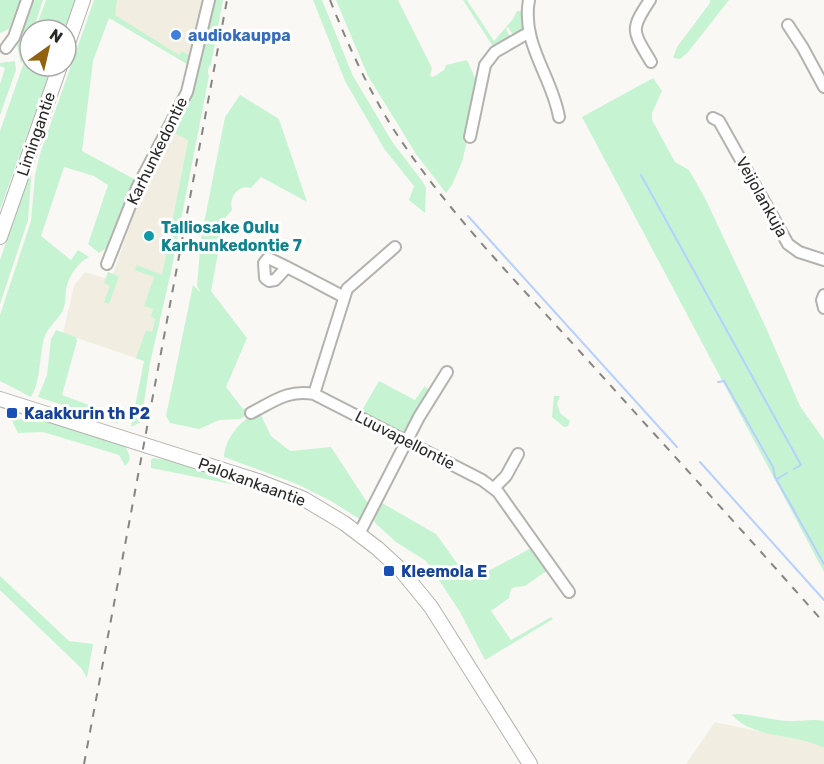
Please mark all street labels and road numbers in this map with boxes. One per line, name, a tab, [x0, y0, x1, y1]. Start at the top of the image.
street label: Limingantie	[13, 89, 59, 179]
street label: Karhunkedontie	[123, 94, 191, 208]
street label: Veijolankuja	[732, 153, 792, 241]
street label: Luuvapellontie	[352, 407, 458, 473]
street label: Palokankaantie	[196, 454, 308, 510]

